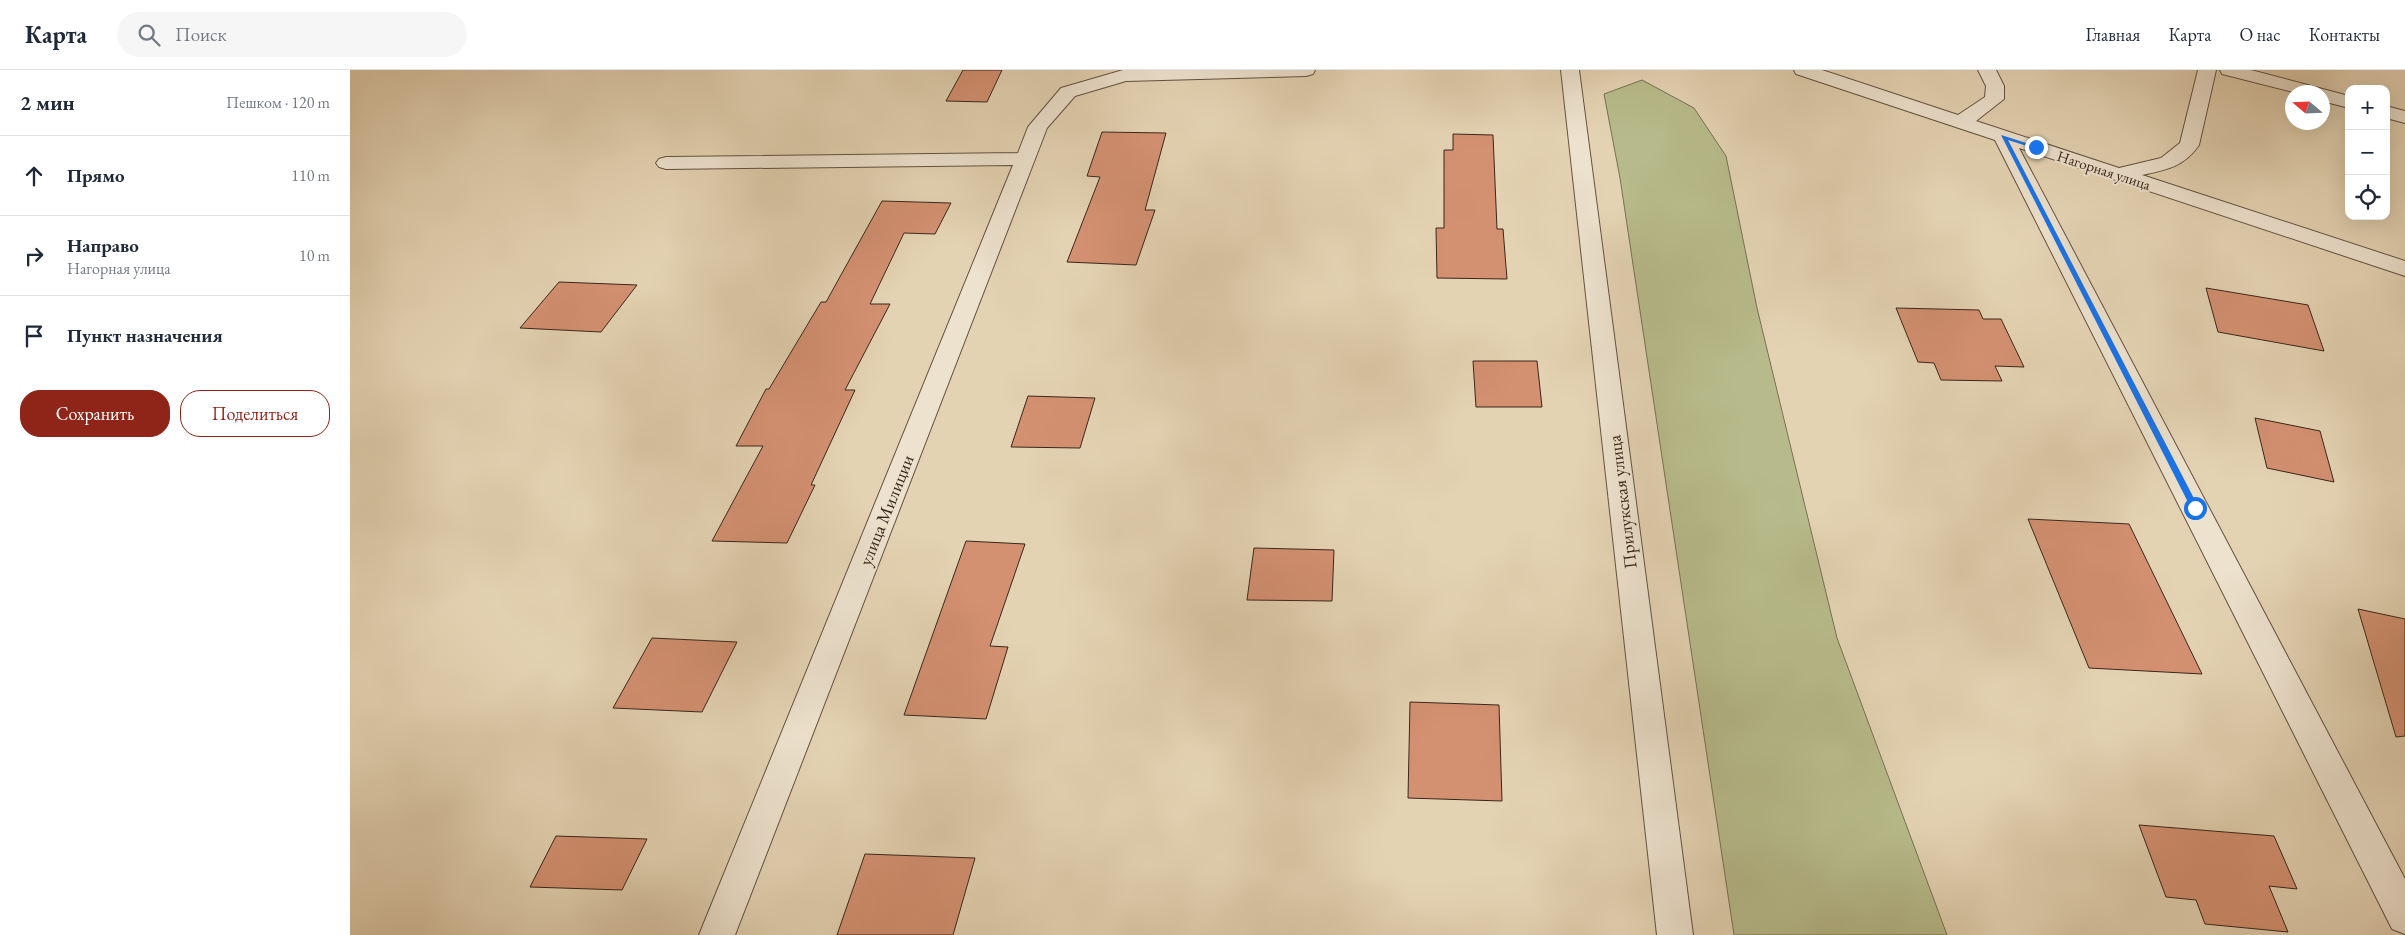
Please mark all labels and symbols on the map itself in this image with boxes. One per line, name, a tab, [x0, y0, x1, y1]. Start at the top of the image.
north arrow	[2285, 85, 2330, 130]
route end	[2025, 136, 2048, 159]
street label: Нагорная улица	[2055, 146, 2153, 194]
street label: Прилукская улица	[1602, 433, 1642, 570]
street label: улица Милиции	[853, 451, 919, 569]
route start	[2184, 497, 2207, 520]

